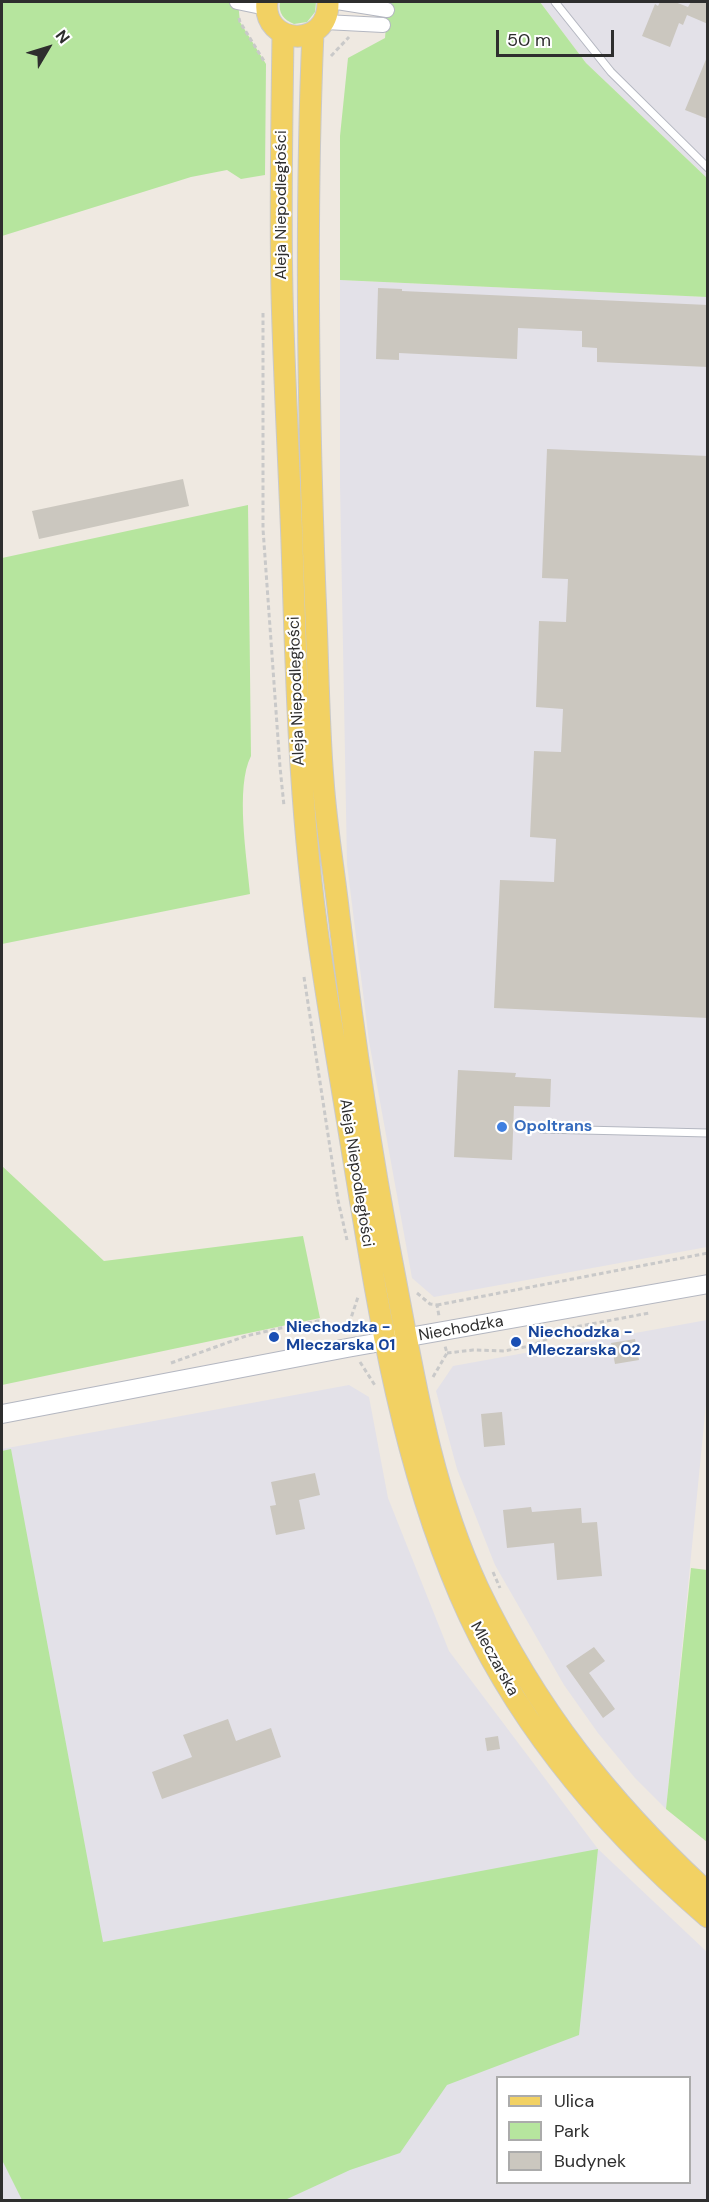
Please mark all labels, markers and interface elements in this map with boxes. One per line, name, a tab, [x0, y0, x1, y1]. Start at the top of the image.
north arrow	[18, 18, 78, 78]
scale bar	[499, 18, 618, 56]
text: N	[51, 26, 74, 48]
text: 50 m	[507, 28, 551, 52]
street label: Aleja Niepodległości	[272, 130, 292, 280]
street label: Aleja Niepodległości	[285, 616, 309, 766]
street label: Aleja Niepodległości	[335, 1098, 377, 1248]
place label: Opoltrans	[514, 1117, 592, 1137]
marker: Opoltrans	[495, 1120, 509, 1134]
street label: Niechodzka	[417, 1312, 505, 1346]
place label: Niechodzka - Mleczarska 01	[286, 1318, 395, 1356]
place label: Niechodzka - Mleczarska 02	[528, 1323, 641, 1361]
marker: Niechodzka - Mleczarska 01	[267, 1330, 281, 1344]
marker: Niechodzka - Mleczarska 02	[509, 1335, 523, 1349]
street label: Mleczarska	[466, 1619, 522, 1699]
legend	[496, 2076, 691, 2184]
text: Ulica	[554, 2089, 594, 2113]
text: Park	[554, 2119, 590, 2143]
text: Budynek	[554, 2149, 626, 2173]

